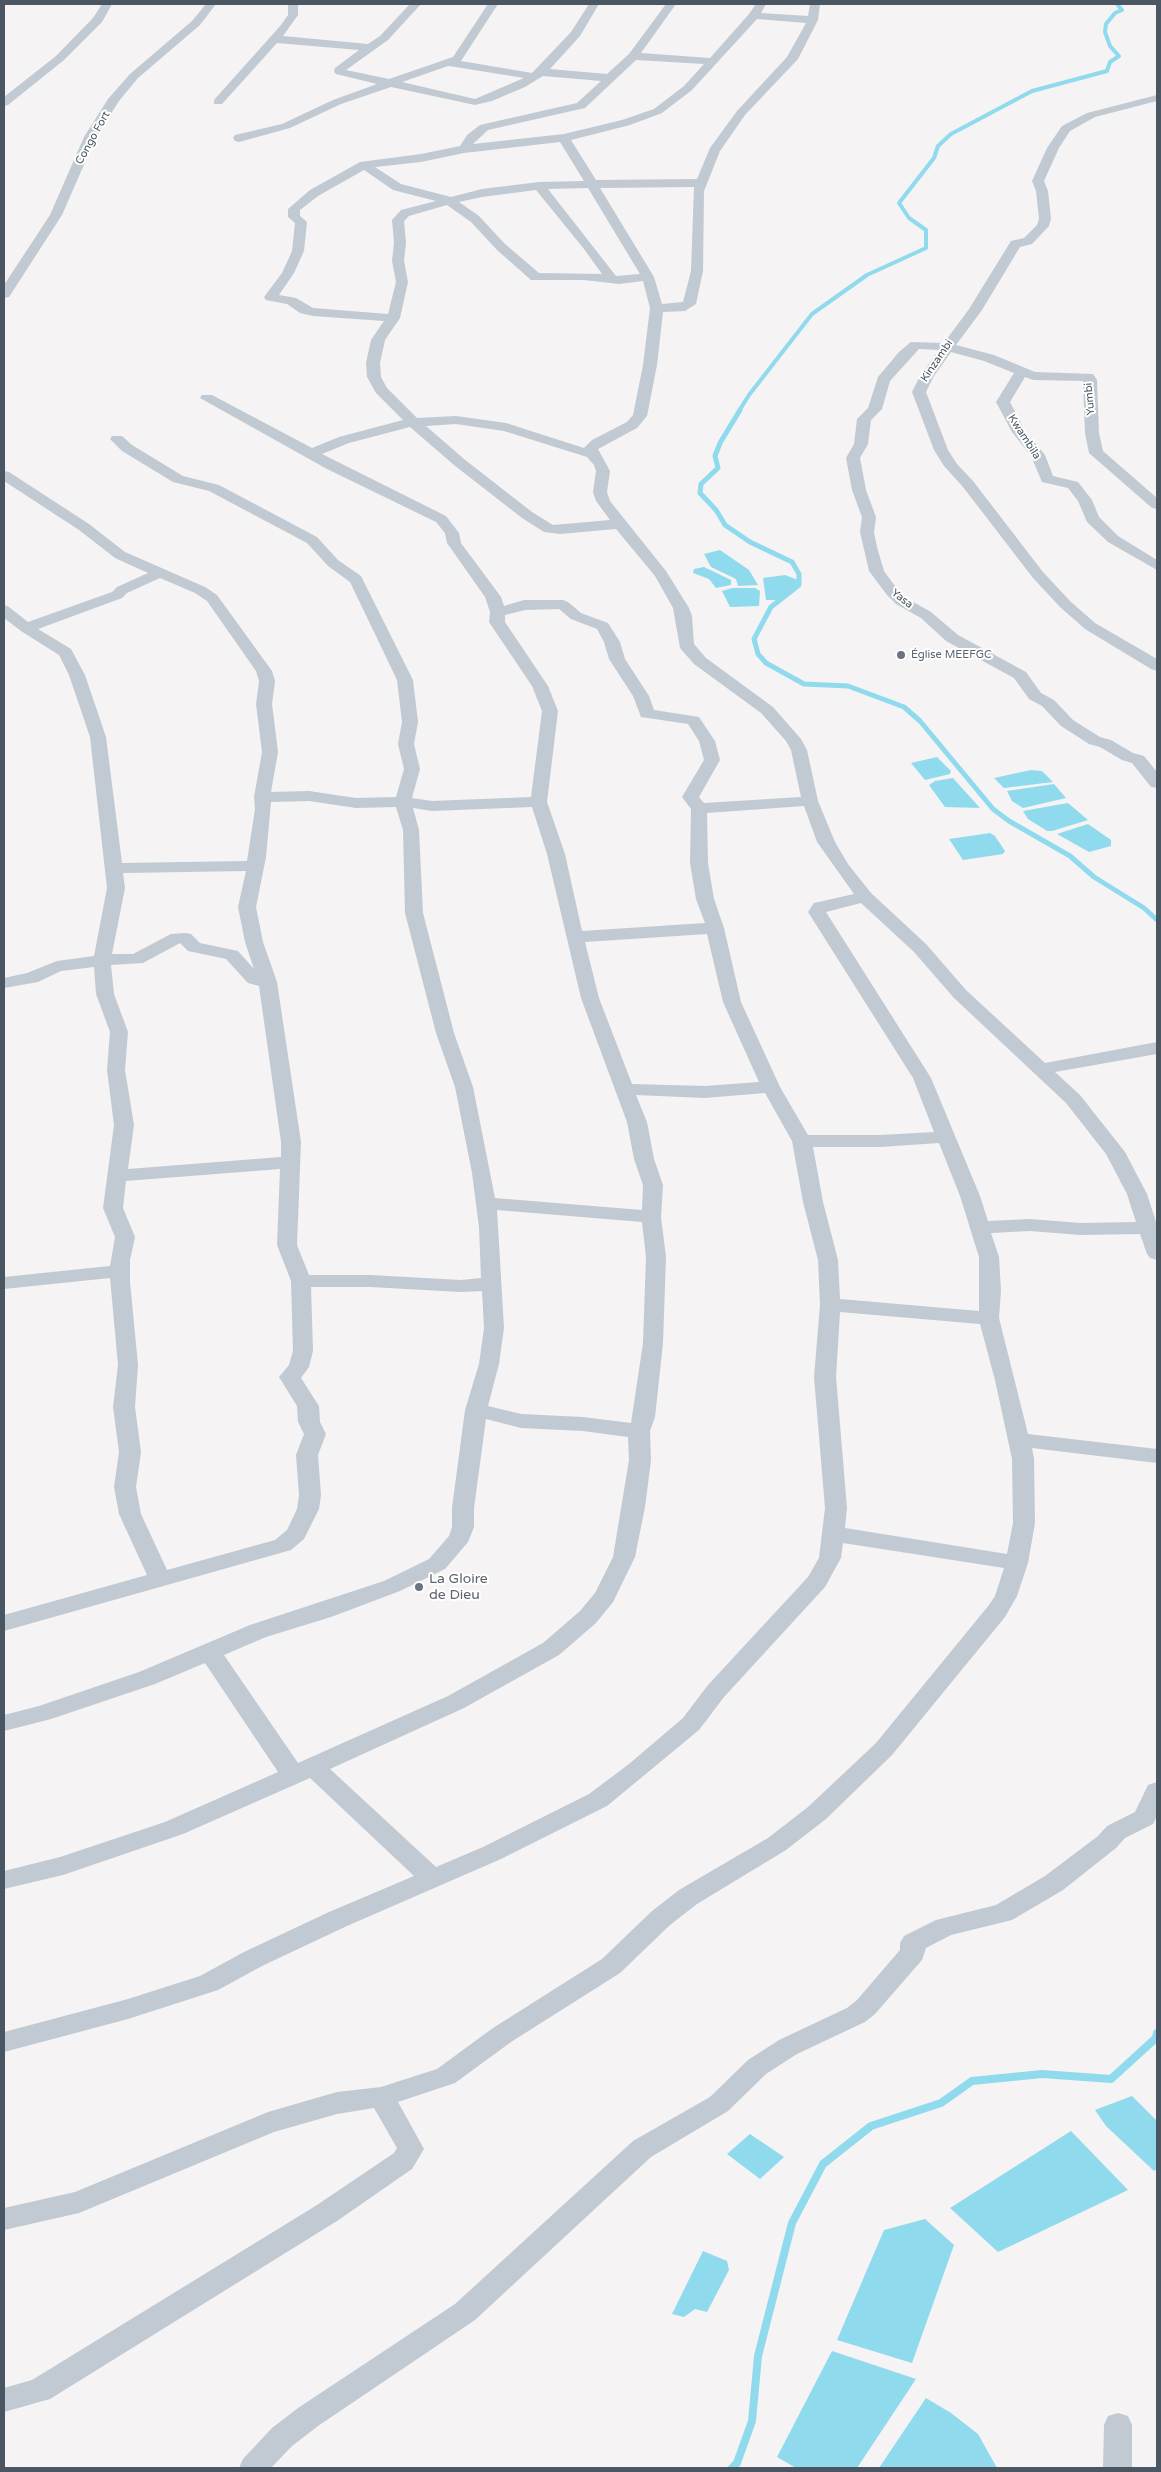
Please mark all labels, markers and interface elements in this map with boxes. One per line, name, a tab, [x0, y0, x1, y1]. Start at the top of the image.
street label: Congo Fort	[73, 109, 113, 167]
street label: Kinzambi	[918, 337, 956, 385]
street label: Yumbi	[1082, 382, 1098, 416]
street label: Kwambila	[1005, 412, 1043, 462]
street label: Yasa	[889, 586, 915, 612]
place label: Église MEEFGC	[911, 648, 992, 662]
marker: Église MEEFGC	[895, 649, 907, 661]
place label: La Gloire de Dieu	[429, 1571, 488, 1604]
marker: La Gloire de Dieu	[413, 1581, 425, 1593]

